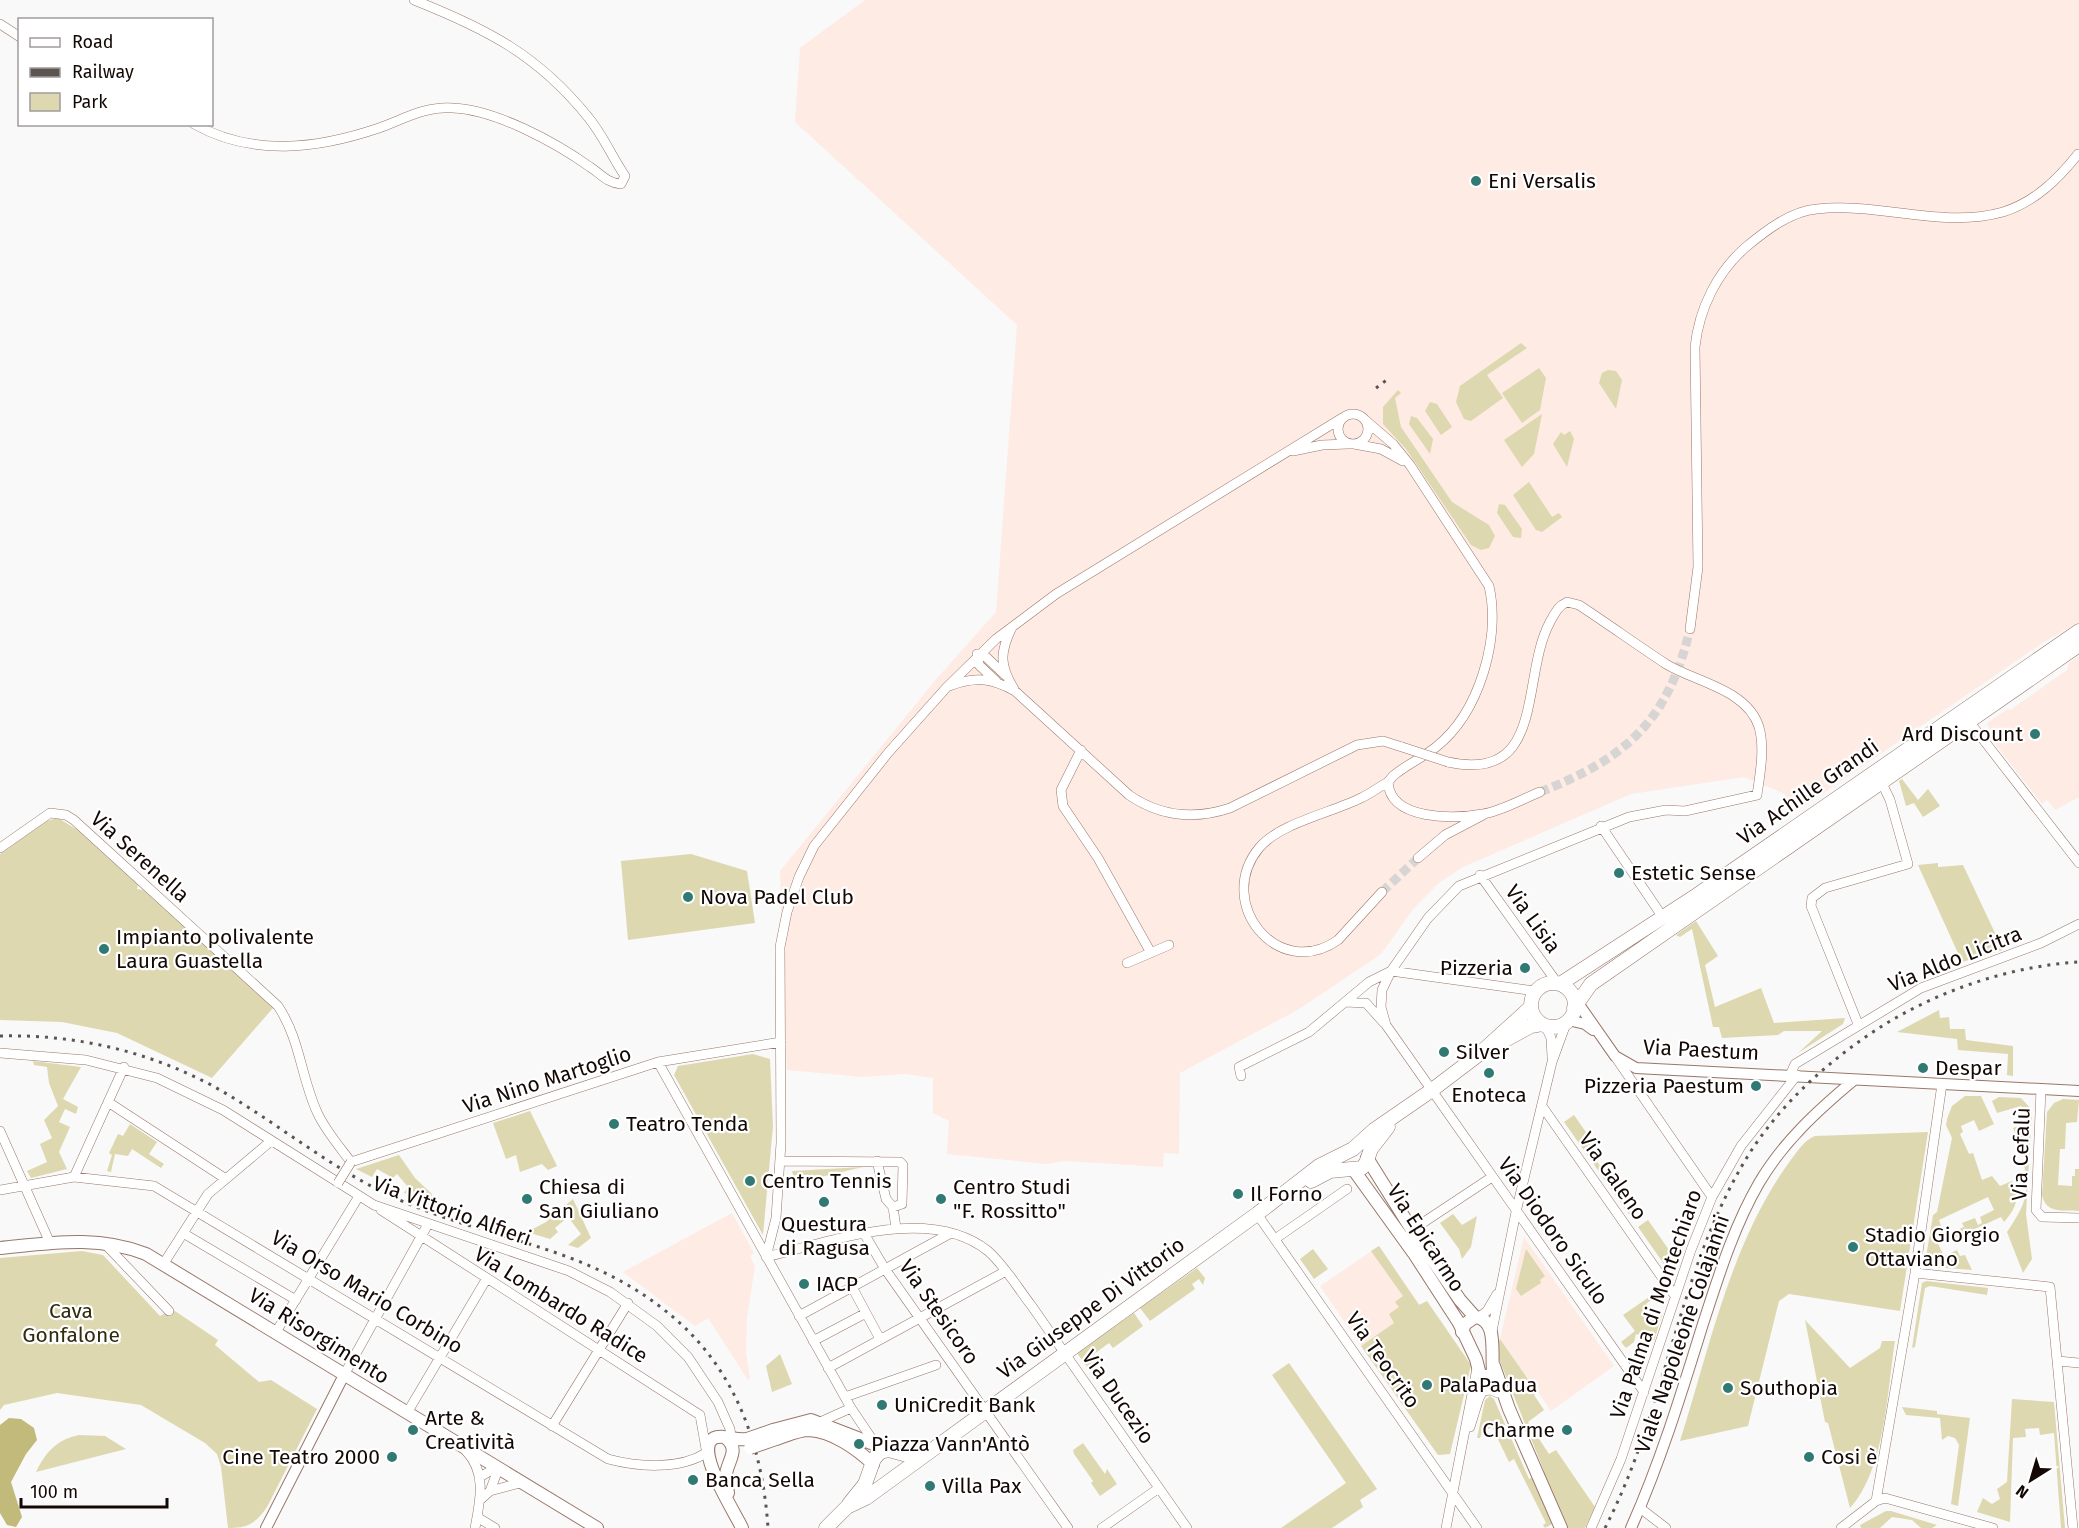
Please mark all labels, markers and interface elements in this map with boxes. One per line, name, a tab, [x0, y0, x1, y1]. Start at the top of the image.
legend	[18, 18, 213, 126]
text: Road	[72, 31, 114, 53]
text: Railway	[72, 61, 134, 83]
text: Park	[72, 91, 108, 113]
place label: Eni Versalis	[1488, 168, 1596, 194]
marker: Eni Versalis	[1469, 174, 1483, 188]
place label: Ard Discount	[1902, 721, 2023, 747]
marker: Ard Discount	[2028, 727, 2042, 741]
street label: Via Achille Grandi	[1732, 733, 1884, 851]
street label: Via Serenella	[85, 806, 195, 908]
place label: Estetic Sense	[1631, 860, 1756, 886]
marker: Estetic Sense	[1612, 866, 1626, 880]
street label: Via Lisia	[1500, 880, 1566, 958]
place label: Nova Padel Club	[700, 884, 854, 910]
marker: Nova Padel Club	[681, 890, 695, 904]
street label: Via Aldo Licitra	[1884, 920, 2026, 998]
place label: Impianto polivalente Laura Guastella	[116, 924, 314, 974]
marker: Impianto polivalente Laura Guastella	[97, 942, 111, 956]
place label: Pizzeria	[1440, 955, 1513, 981]
marker: Pizzeria	[1518, 961, 1532, 975]
street label: Via Paestum	[1642, 1034, 1760, 1066]
place label: Silver	[1456, 1039, 1509, 1065]
street label: Via Nino Martoglio	[459, 1040, 635, 1120]
marker: Silver	[1437, 1045, 1451, 1059]
place label: Despar	[1935, 1055, 2002, 1081]
marker: Despar	[1916, 1061, 1930, 1075]
marker: Enoteca	[1482, 1066, 1496, 1080]
place label: Pizzeria Paestum	[1584, 1073, 1744, 1099]
marker: Pizzeria Paestum	[1749, 1079, 1763, 1093]
place label: Enoteca	[1451, 1082, 1527, 1108]
street label: Via Cefalù	[2006, 1107, 2036, 1201]
place label: Teatro Tenda	[626, 1111, 749, 1137]
marker: Teatro Tenda	[607, 1117, 621, 1131]
street label: Via Galeno	[1573, 1127, 1653, 1225]
street label: Via Diodoro Siculo	[1492, 1152, 1614, 1310]
place label: Centro Tennis	[762, 1168, 892, 1194]
street label: Via Vittorio Alfieri	[369, 1170, 535, 1252]
place label: Chiesa di San Giuliano	[539, 1174, 659, 1224]
marker: Centro Tennis	[743, 1174, 757, 1188]
place label: Centro Studi "F. Rossitto"	[953, 1174, 1071, 1224]
street label: Via Epicarmo	[1381, 1179, 1471, 1297]
place label: Il Forno	[1250, 1181, 1322, 1207]
street label: Via Palma di Montechiaro	[1604, 1186, 1708, 1422]
marker: Il Forno	[1231, 1187, 1245, 1201]
marker: Chiesa di San Giuliano	[520, 1192, 534, 1206]
marker: Centro Studi "F. Rossitto"	[934, 1192, 948, 1206]
marker: Questura di Ragusa	[817, 1195, 831, 1209]
place label: Questura di Ragusa	[778, 1211, 870, 1261]
street label: Viale Napoleone Colajanni	[1629, 1212, 1735, 1456]
place label: Stadio Giorgio Ottaviano	[1865, 1222, 2000, 1272]
street label: Via Orso Mario Corbino	[267, 1225, 467, 1359]
street label: Via Giuseppe Di Vittorio	[992, 1231, 1190, 1385]
marker: Stadio Giorgio Ottaviano	[1846, 1240, 1860, 1254]
street label: Via Lombardo Radice	[469, 1241, 653, 1369]
street label: Via Stesicoro	[893, 1255, 985, 1369]
place label: IACP	[816, 1271, 858, 1297]
marker: IACP	[797, 1277, 811, 1291]
street label: Via Risorgimento	[244, 1282, 394, 1390]
park label: Cava Gonfalone	[22, 1298, 120, 1348]
street label: Via Teocrito	[1340, 1307, 1426, 1413]
street label: Via Ducezio	[1076, 1345, 1160, 1449]
place label: PalaPadua	[1439, 1372, 1537, 1398]
place label: Southopia	[1740, 1375, 1838, 1401]
marker: PalaPadua	[1420, 1378, 1434, 1392]
marker: Southopia	[1721, 1381, 1735, 1395]
place label: UniCredit Bank	[894, 1392, 1036, 1418]
marker: UniCredit Bank	[875, 1398, 889, 1412]
place label: Arte & Creatività	[425, 1405, 515, 1455]
place label: Charme	[1482, 1417, 1555, 1443]
marker: Arte & Creatività	[406, 1423, 420, 1437]
marker: Charme	[1560, 1423, 1574, 1437]
place label: Piazza Vann'Antò	[871, 1431, 1030, 1457]
marker: Piazza Vann'Antò	[852, 1437, 866, 1451]
place label: Cine Teatro 2000	[222, 1444, 380, 1470]
place label: Cosi è	[1821, 1444, 1877, 1470]
marker: Cine Teatro 2000	[385, 1450, 399, 1464]
marker: Cosi è	[1802, 1450, 1816, 1464]
north arrow	[2001, 1450, 2061, 1510]
place label: Banca Sella	[705, 1467, 815, 1493]
scale bar	[21, 1471, 166, 1509]
marker: Banca Sella	[686, 1473, 700, 1487]
place label: Villa Pax	[942, 1473, 1022, 1499]
marker: Villa Pax	[923, 1479, 937, 1493]
text: 100 m	[30, 1481, 78, 1503]
text: N	[2012, 1481, 2032, 1502]

